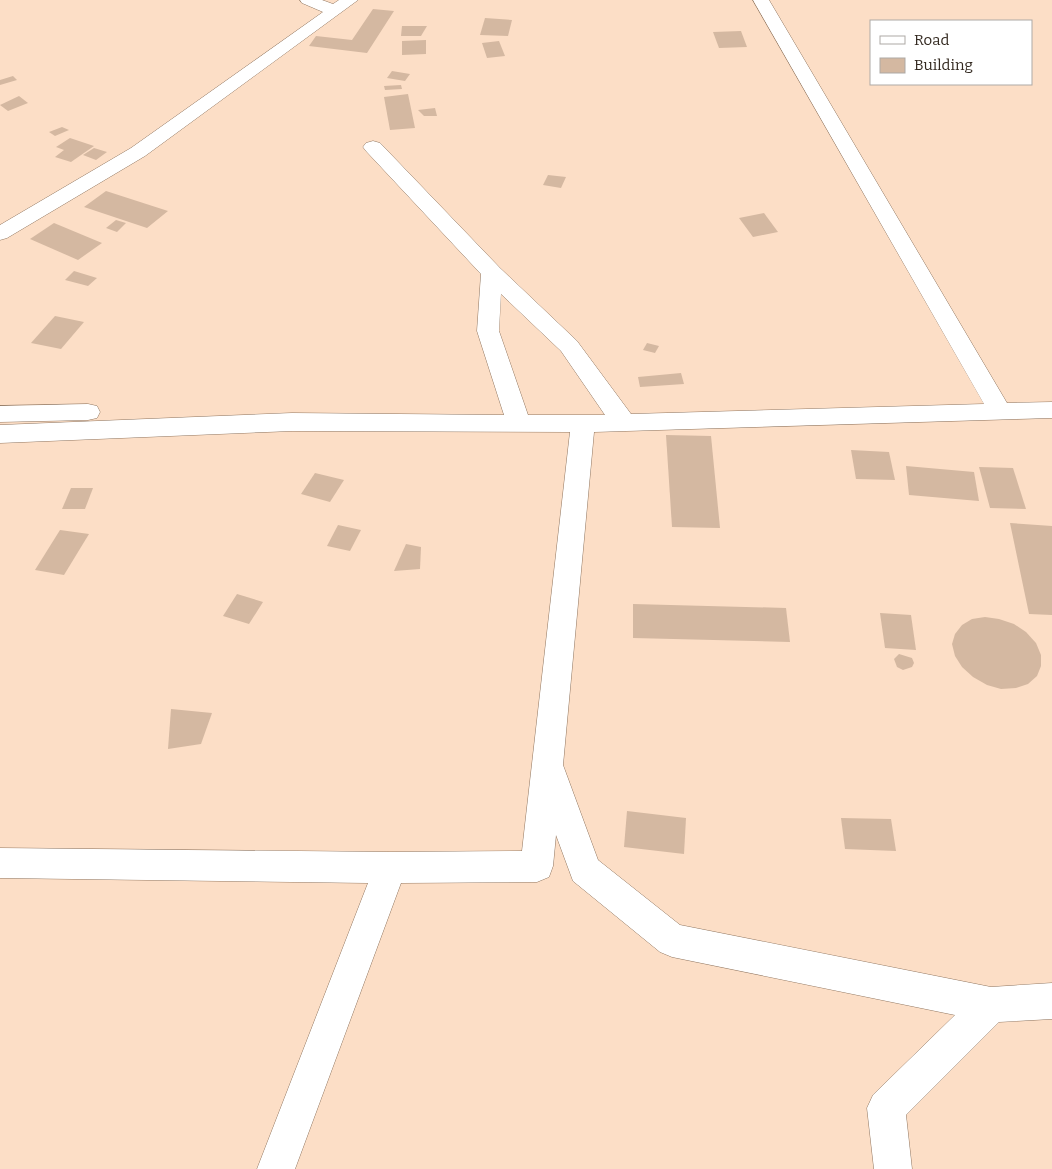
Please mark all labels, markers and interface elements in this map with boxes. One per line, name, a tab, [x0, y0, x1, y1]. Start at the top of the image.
legend	[870, 20, 1032, 85]
text: Road	[914, 31, 949, 49]
text: Building	[914, 56, 973, 74]

